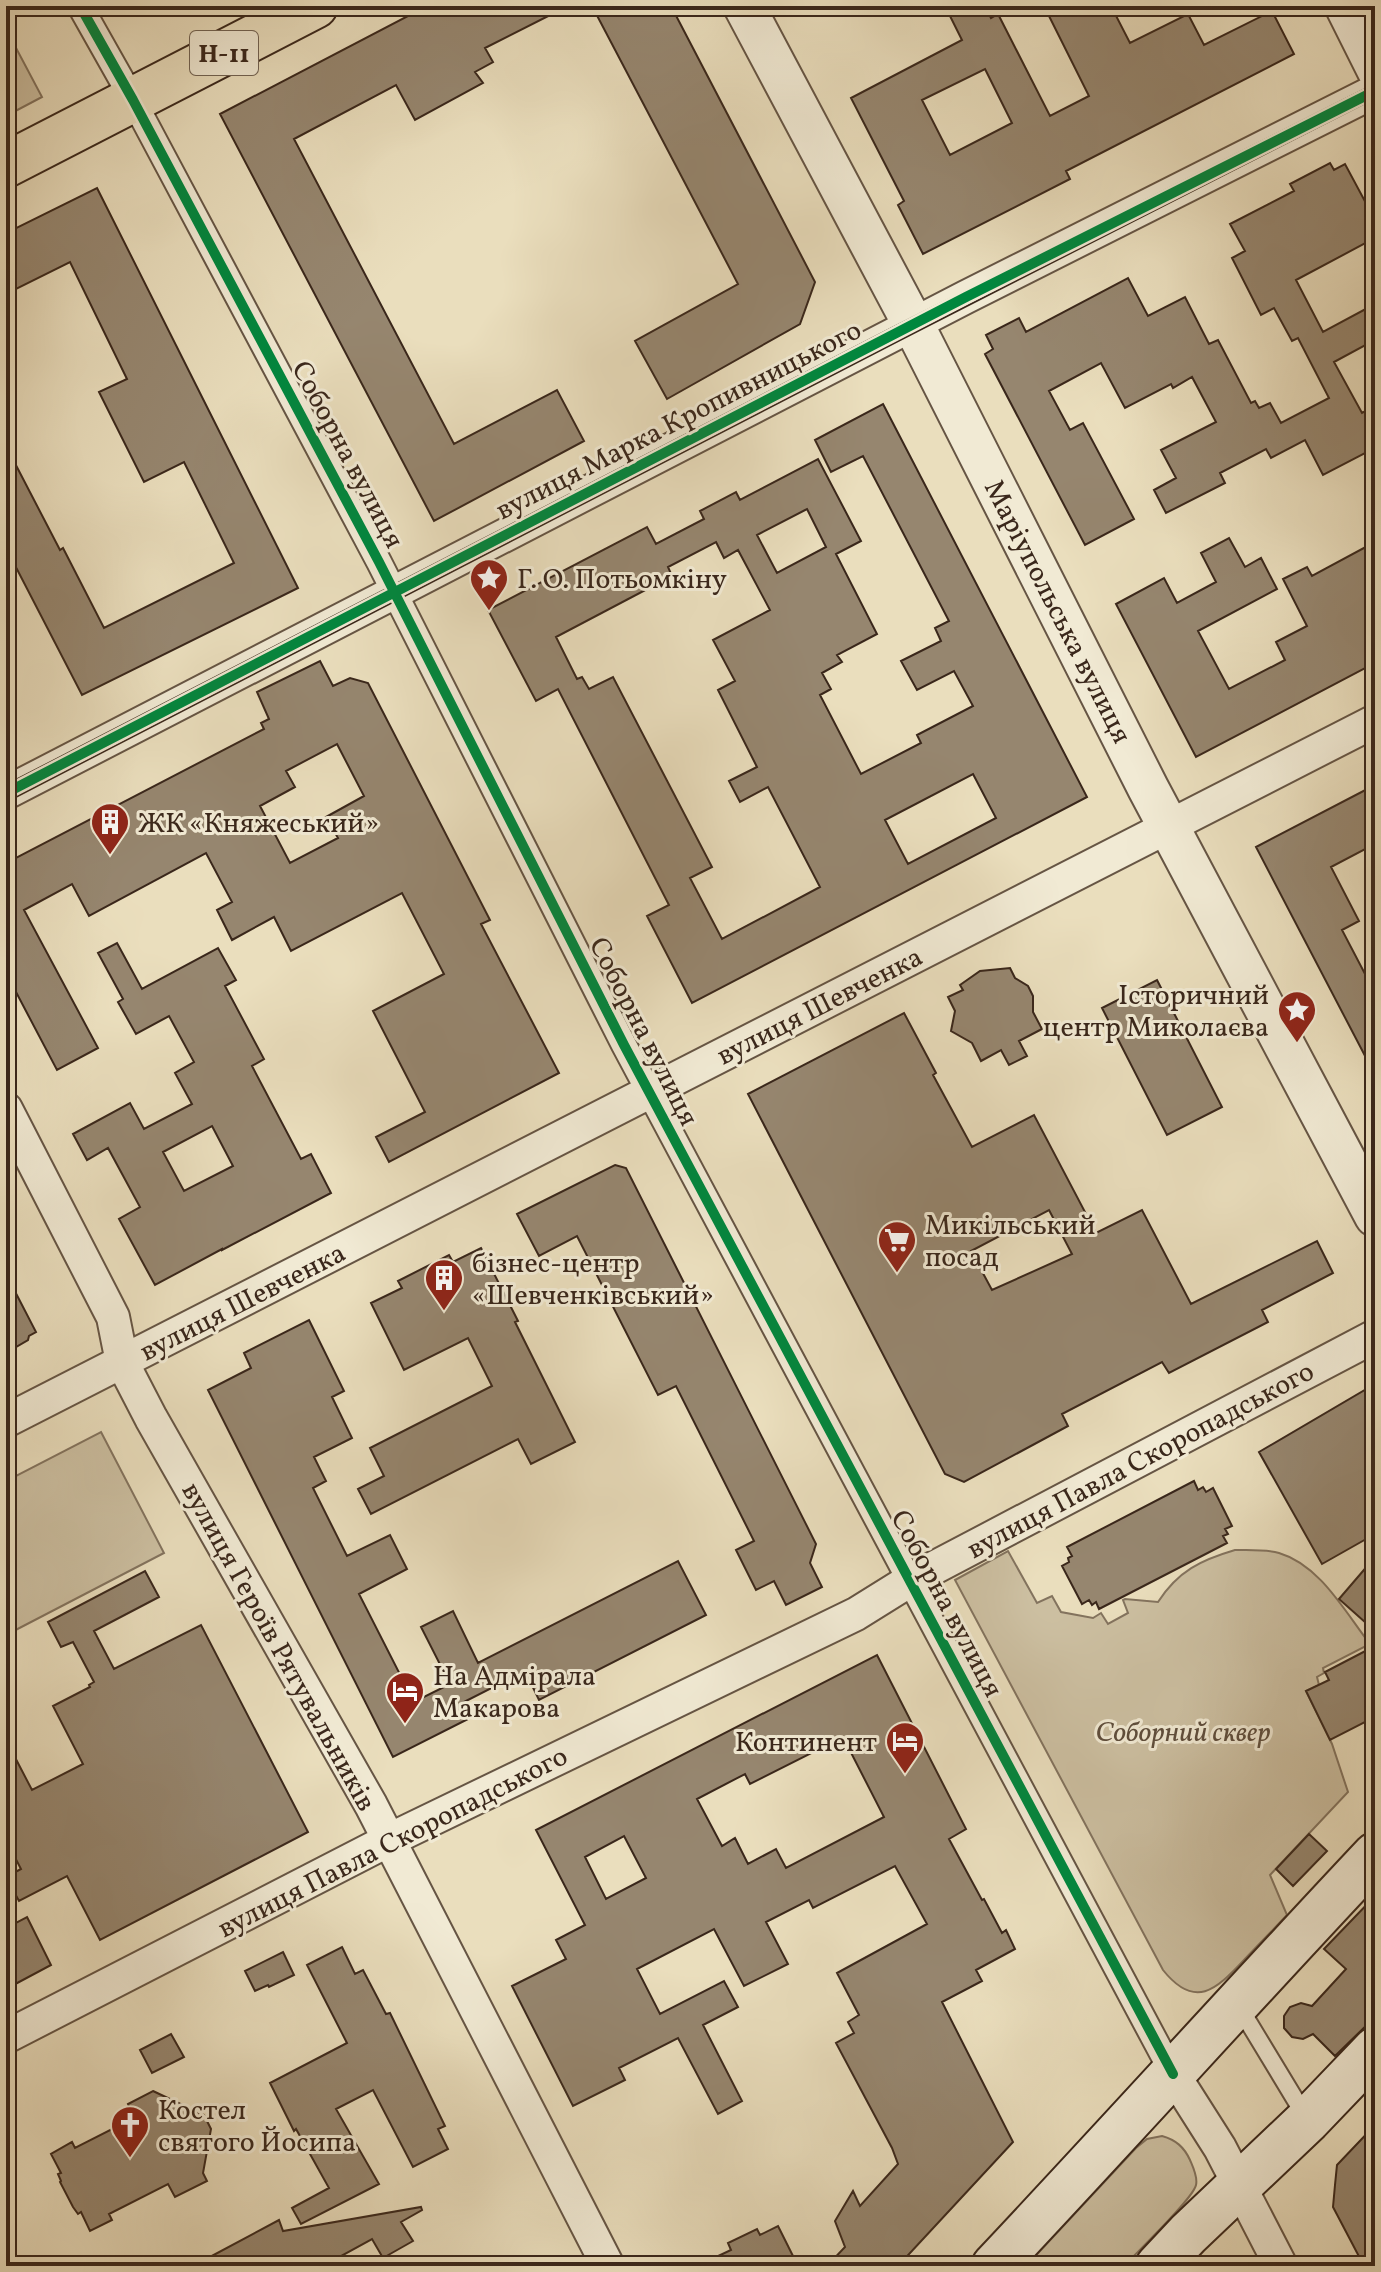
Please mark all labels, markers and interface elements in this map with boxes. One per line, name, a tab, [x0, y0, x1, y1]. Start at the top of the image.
road number: Н-11	[190, 31, 258, 75]
street label: вулиця Марка Кропивницького	[490, 312, 869, 531]
street label: Соборна вулиця	[281, 355, 413, 556]
street label: Маріупольська вулиця	[973, 474, 1140, 751]
place icon: Г. О. Потьомкіну	[468, 557, 510, 612]
place label: Г. О. Потьомкіну	[517, 561, 727, 600]
building icon: ЖК «Княжеський»	[89, 801, 131, 856]
place label: ЖК «Княжеський»	[138, 805, 379, 844]
street label: Соборна вулиця	[578, 931, 707, 1133]
street label: вулиця Шевченка	[710, 938, 930, 1076]
place label: Історичний центр Миколаєва	[1043, 977, 1269, 1048]
place icon: Історичний центр Миколаєва	[1276, 989, 1318, 1044]
place label: Микільський посад	[925, 1207, 1095, 1278]
supermarket icon: Микільський посад	[876, 1219, 918, 1274]
street label: вулиця Шевченка	[133, 1234, 353, 1372]
place label: бізнес-центр «Шевченківський»	[472, 1245, 714, 1316]
building icon: бізнес-центр «Шевченківський»	[423, 1257, 465, 1312]
street label: вулиця Павла Скоропадського	[961, 1353, 1322, 1570]
street label: вулиця Героїв Рятувальників	[171, 1476, 385, 1819]
street label: Соборна вулиця	[880, 1504, 1012, 1705]
place label: На Адмірала Макарова	[433, 1658, 596, 1729]
hotel icon: На Адмірала Макарова	[384, 1670, 426, 1725]
park label: Соборний сквер	[1096, 1714, 1270, 1753]
hotel icon: Континент	[884, 1720, 926, 1775]
place label: Континент	[735, 1724, 877, 1763]
street label: вулиця Павла Скоропадського	[211, 1738, 575, 1949]
place label: Костел святого Йосипа	[158, 2092, 356, 2163]
church icon: Костел святого Йосипа	[109, 2104, 151, 2159]

